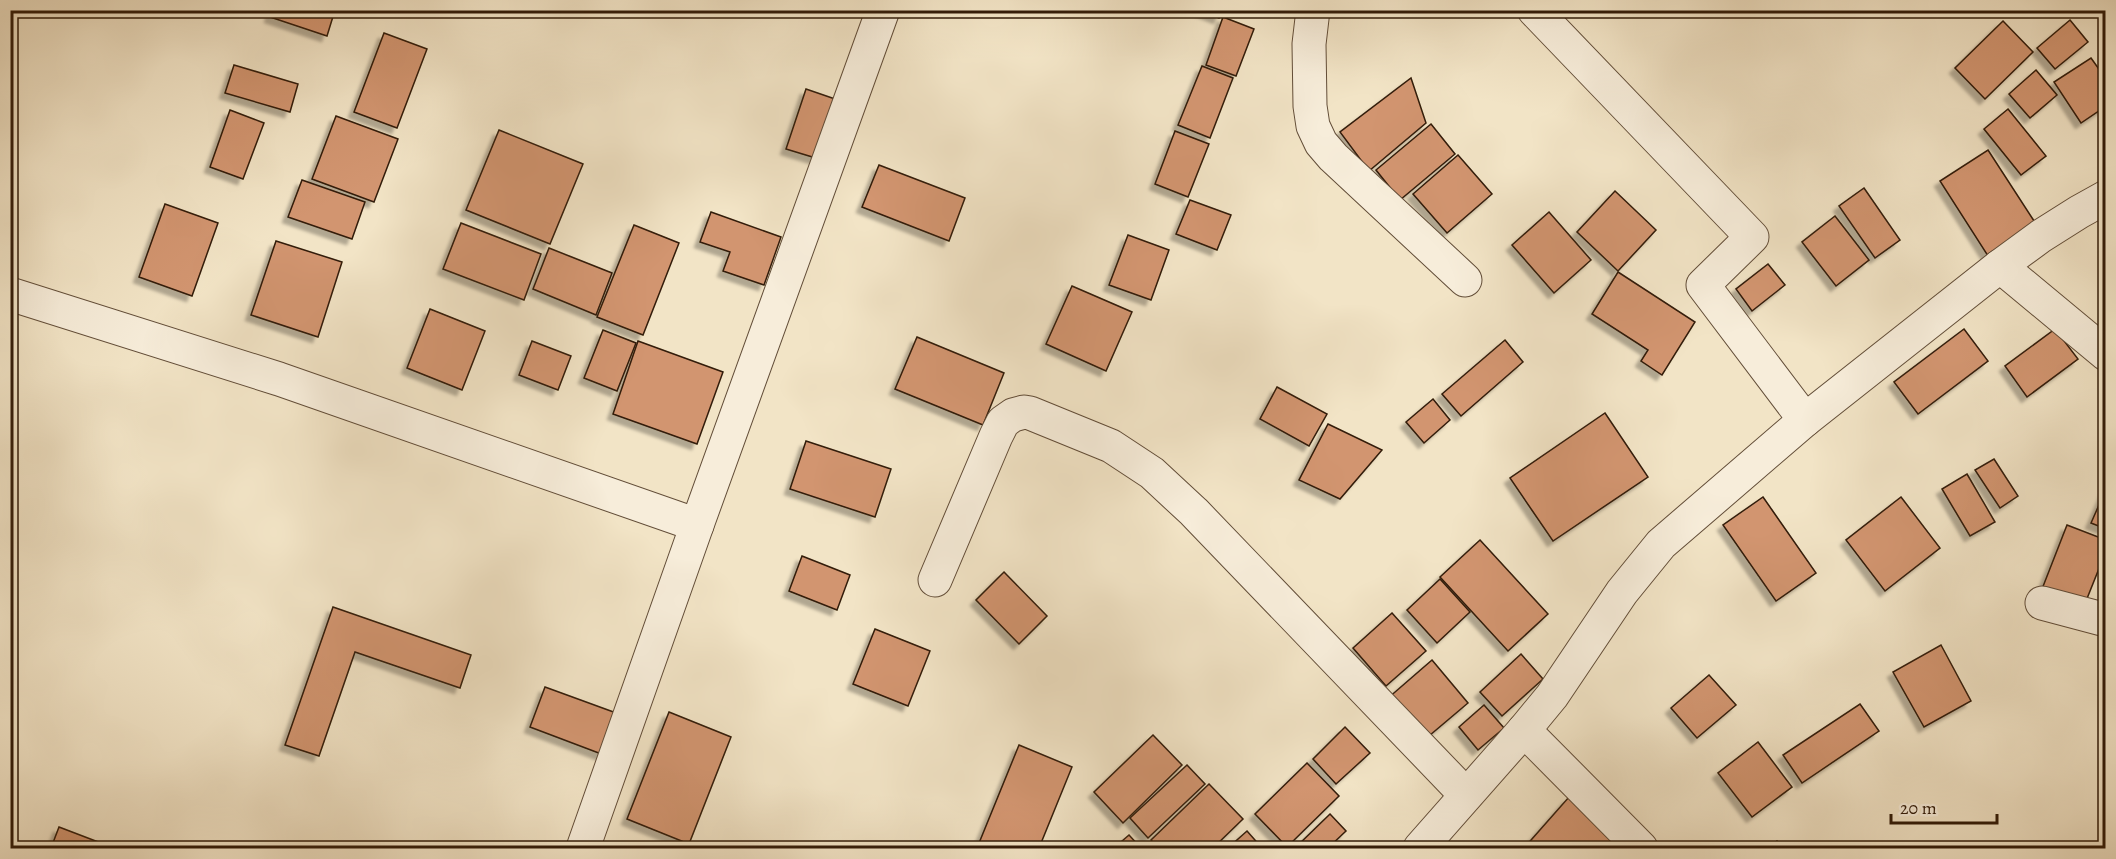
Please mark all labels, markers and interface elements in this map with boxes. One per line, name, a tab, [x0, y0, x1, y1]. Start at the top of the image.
scale bar	[1891, 787, 1998, 825]
text: 20 m	[1900, 796, 1937, 820]

